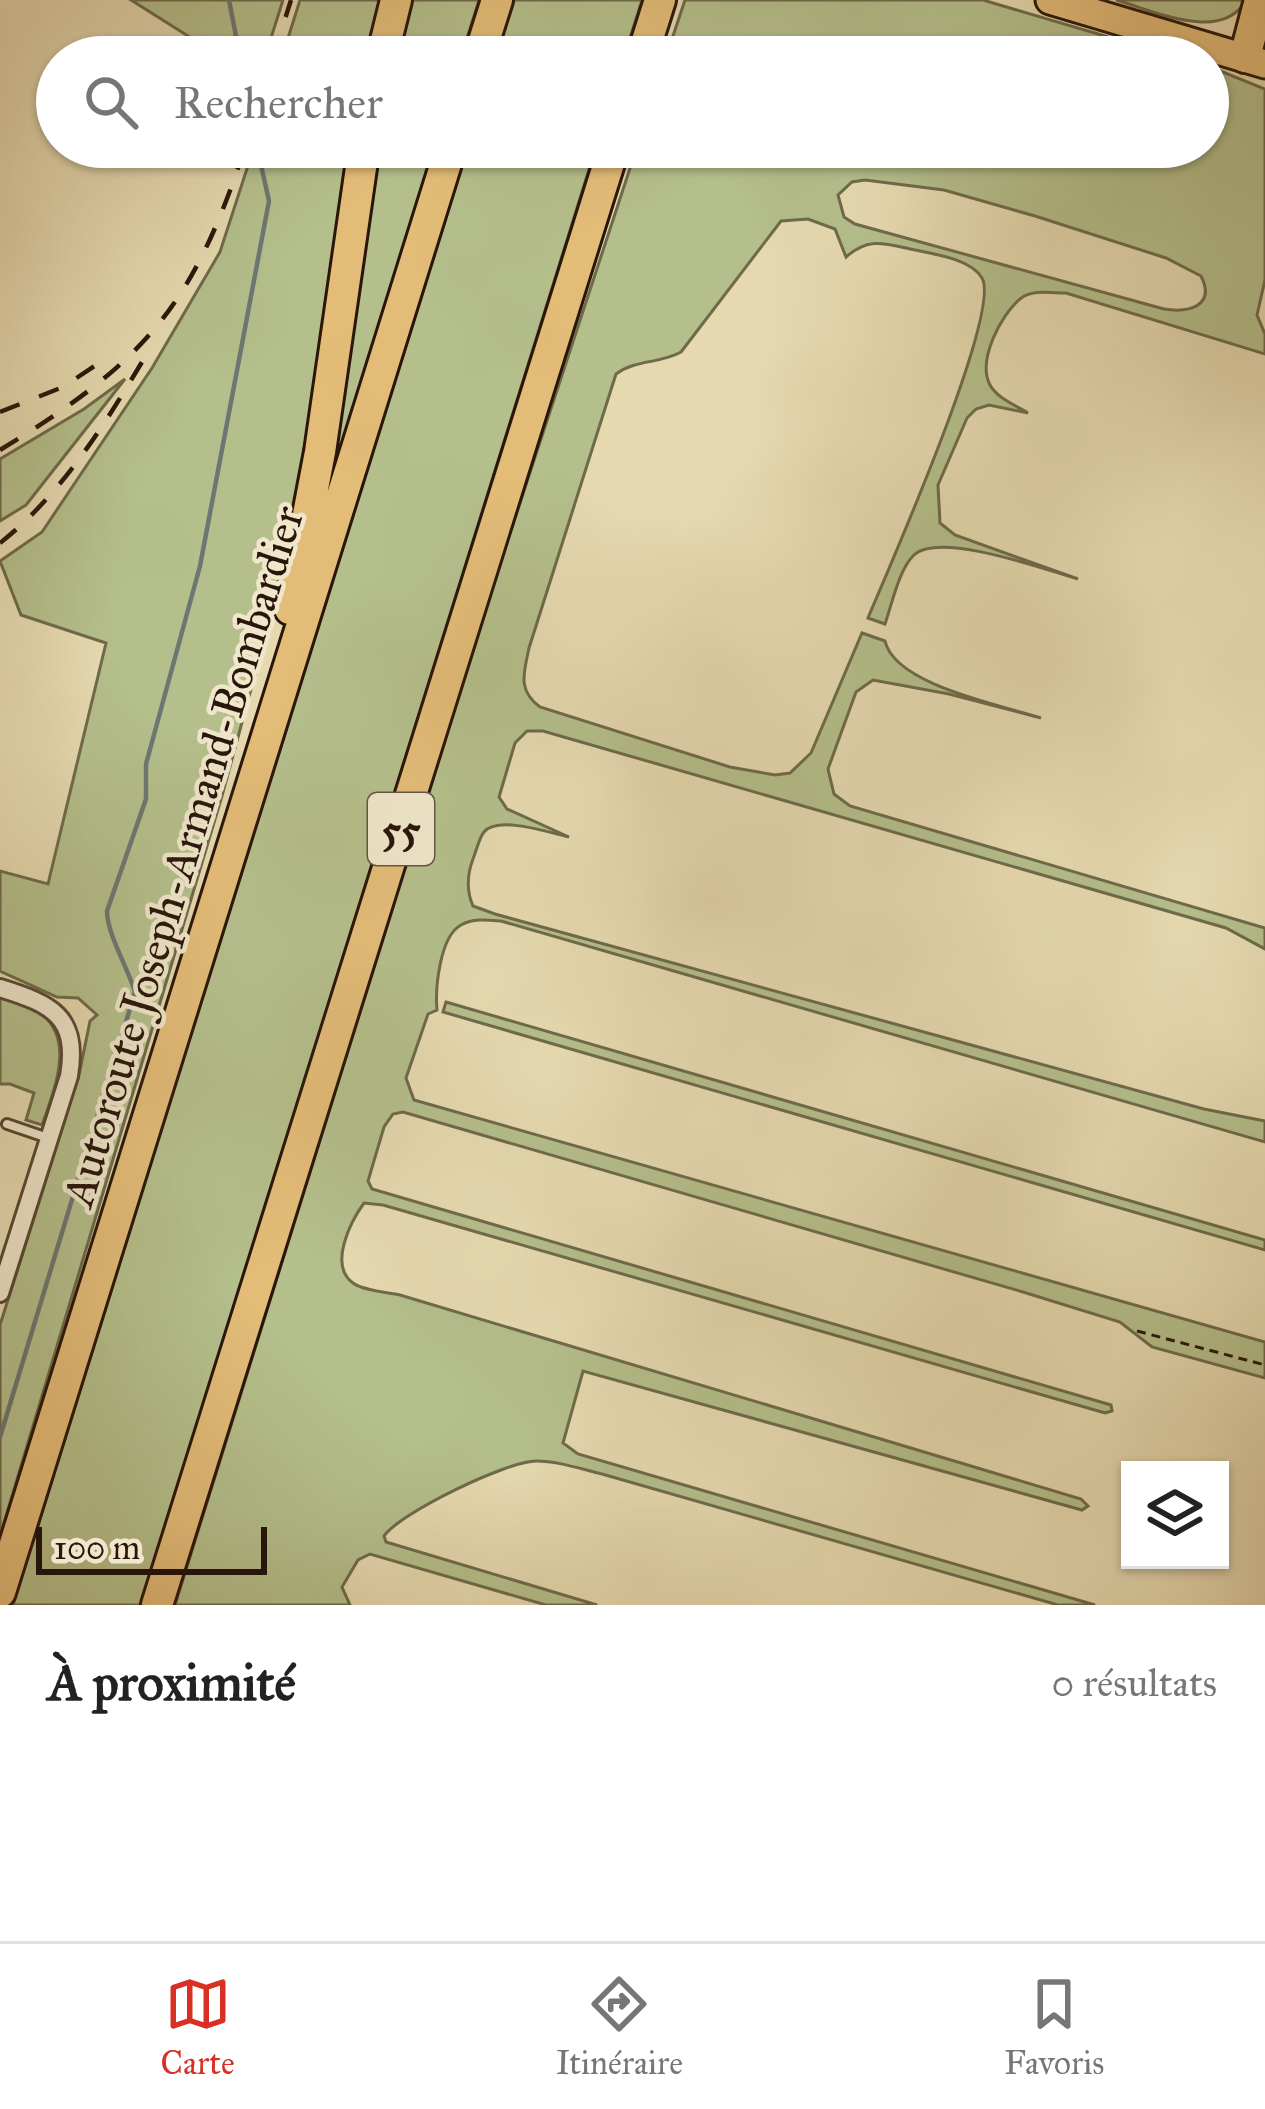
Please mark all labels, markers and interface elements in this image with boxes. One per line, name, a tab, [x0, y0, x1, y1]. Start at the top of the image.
search box	[36, 36, 1229, 168]
icon: search	[78, 69, 144, 135]
text: Rechercher	[174, 75, 383, 130]
street label: Autoroute Joseph-Armand-Bombardier	[49, 499, 315, 1215]
road number: 55	[368, 793, 434, 865]
map controls	[1121, 1461, 1229, 1569]
button: layers	[1121, 1461, 1229, 1569]
scale bar	[36, 1521, 267, 1574]
text: 100 m	[54, 1528, 140, 1568]
text: À proximité	[48, 1652, 296, 1714]
text: 0 résultats	[1052, 1659, 1217, 1707]
tab: Carte	[161, 1971, 235, 2083]
tab: Itinéraire	[556, 1971, 683, 2083]
tab: Favoris	[1004, 1971, 1104, 2083]

